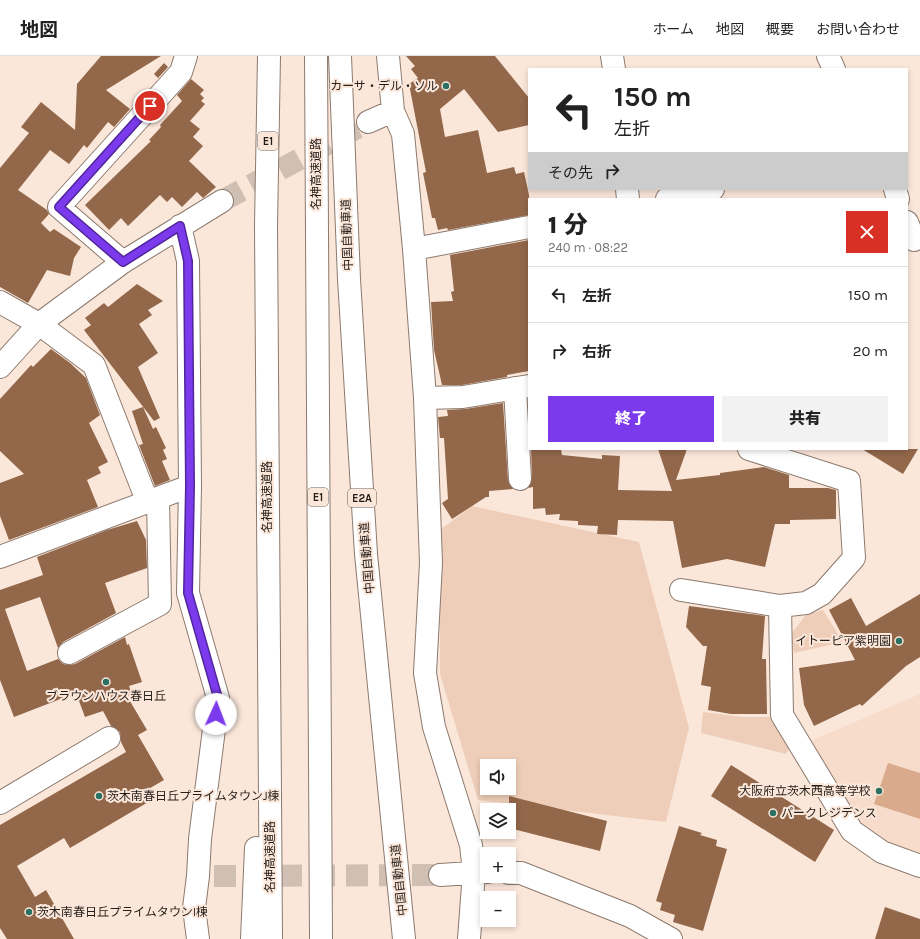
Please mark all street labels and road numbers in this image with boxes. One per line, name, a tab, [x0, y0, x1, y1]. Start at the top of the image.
road number: E1	[258, 132, 278, 150]
street label: 名神高速道路	[309, 138, 323, 210]
street label: 中国自動車道	[339, 199, 355, 271]
street label: 名神高速道路	[260, 461, 274, 533]
road number: E1	[308, 488, 328, 506]
road number: E2A	[348, 489, 376, 507]
street label: 中国自動車道	[357, 522, 377, 594]
street label: 名神高速道路	[263, 821, 277, 893]
street label: 中国自動車道	[388, 843, 410, 917]

